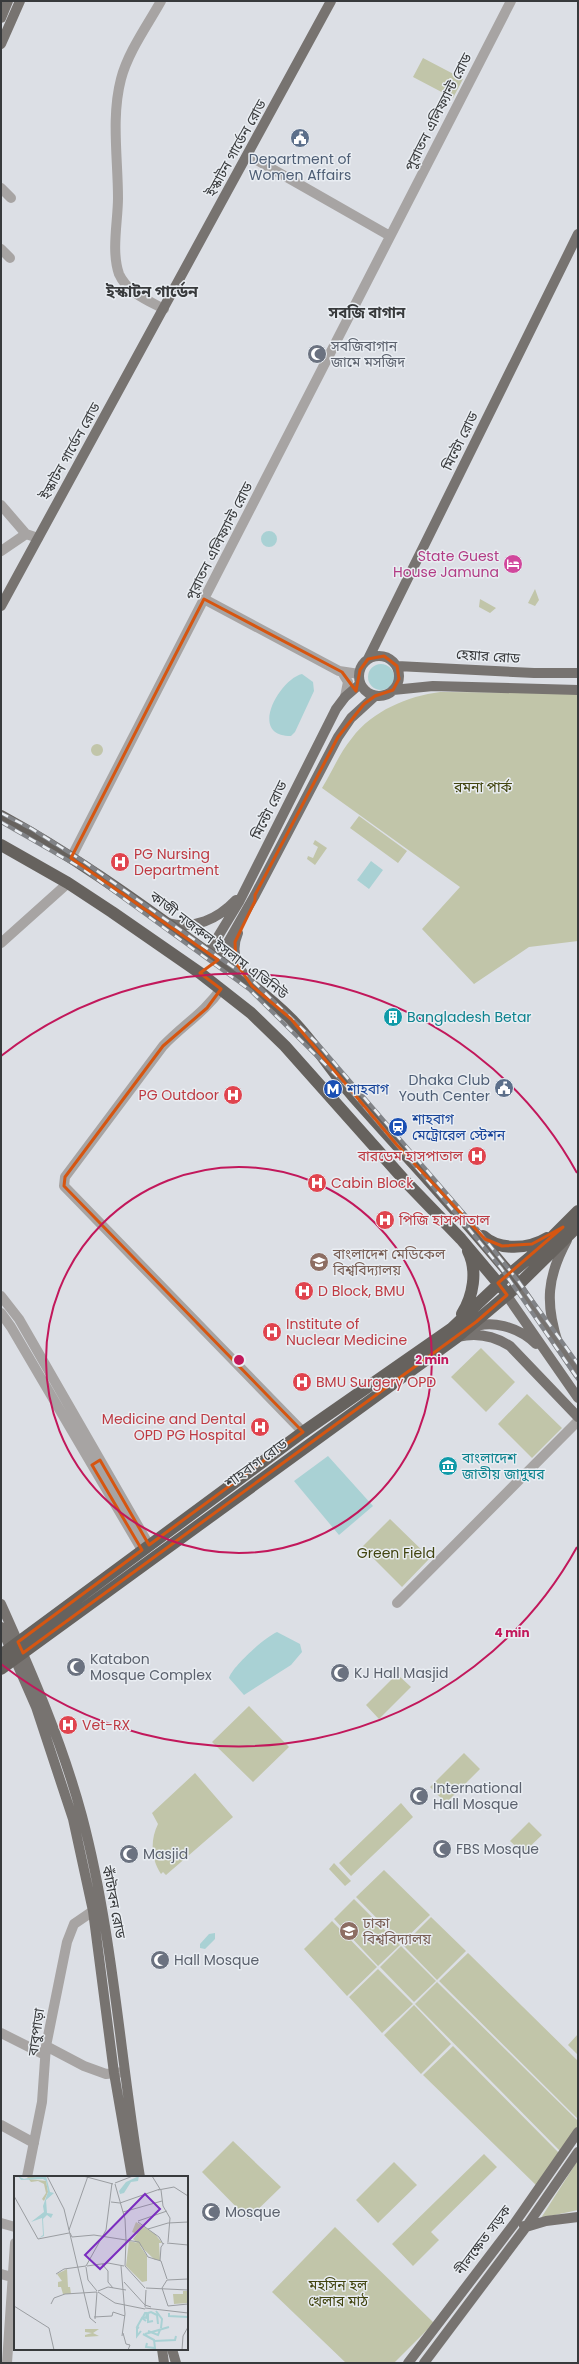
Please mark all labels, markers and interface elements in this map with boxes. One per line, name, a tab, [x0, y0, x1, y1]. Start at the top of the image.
street label: পুরাতন এলিফ্যান্ট রোড	[400, 49, 477, 174]
street label: ইস্কাটন গার্ডেন রোড	[200, 95, 272, 201]
public building icon: Department of Women Affairs	[289, 127, 311, 149]
place label: Department of Women Affairs	[249, 149, 352, 185]
district label: ইস্কাটন গার্ডেন	[105, 280, 199, 303]
district label: সবজি বাগান	[328, 302, 406, 323]
place label: সবজিবাগান জামে মসজিদ	[330, 336, 405, 372]
mosque icon: সবজিবাগান জামে মসজিদ	[306, 343, 328, 365]
street label: ইস্কাটন গার্ডেন রোড	[34, 398, 106, 504]
street label: মিন্টো রোড	[437, 407, 483, 475]
street label: পুরাতন এলিফ্যান্ট রোড	[181, 478, 258, 603]
place label: State Guest House Jamuna	[393, 546, 499, 582]
hotel icon: State Guest House Jamuna	[502, 553, 524, 575]
street label: হেয়ার রোড	[455, 644, 522, 668]
street label: মিন্টো রোড	[246, 776, 292, 844]
park label: রমনা পার্ক	[453, 777, 513, 797]
place label: PG Nursing Department	[134, 844, 219, 880]
hospital icon: PG Nursing Department	[109, 851, 131, 873]
street label: কাজী নজরুল ইসলাম এভিনিউ	[145, 886, 293, 1004]
building icon: Bangladesh Betar	[382, 1006, 404, 1028]
place label: Bangladesh Betar	[407, 1007, 532, 1027]
place label: Dhaka Club Youth Center	[399, 1070, 490, 1106]
public building icon: Dhaka Club Youth Center	[493, 1077, 515, 1099]
metro station icon: শাহবাগ	[322, 1078, 344, 1100]
place label: শাহবাগ	[346, 1079, 390, 1099]
hospital icon: PG Outdoor	[222, 1084, 244, 1106]
place label: PG Outdoor	[139, 1085, 219, 1105]
place label: শাহবাগ মেট্রোরেল স্টেশন	[411, 1109, 506, 1145]
station icon: শাহবাগ মেট্রোরেল স্টেশন	[387, 1116, 409, 1138]
hospital icon: বারডেম হাসপাতাল	[466, 1145, 488, 1167]
place label: বারডেম হাসপাতাল	[357, 1146, 464, 1166]
hospital icon: Cabin Block	[306, 1172, 328, 1194]
place label: Cabin Block	[331, 1173, 414, 1193]
hospital icon: পিজি হাসপাতাল	[374, 1209, 396, 1231]
place label: পিজি হাসপাতাল	[398, 1210, 491, 1230]
place label: বাংলাদেশ মেডিকেল বিশ্ববিদ্যালয়	[332, 1244, 446, 1280]
school or university icon: বাংলাদেশ মেডিকেল বিশ্ববিদ্যালয়	[308, 1251, 330, 1273]
hospital icon: D Block, BMU	[293, 1280, 315, 1302]
place label: D Block, BMU	[318, 1281, 405, 1301]
place label: Institute of Nuclear Medicine	[286, 1314, 407, 1350]
hospital icon: Institute of Nuclear Medicine	[261, 1321, 283, 1343]
text: 2 min	[415, 1351, 449, 1368]
centre of rings	[232, 1353, 246, 1367]
hospital icon: BMU Surgery OPD	[291, 1371, 313, 1393]
place label: BMU Surgery OPD	[316, 1372, 436, 1392]
place label: Medicine and Dental OPD PG Hospital	[102, 1409, 246, 1445]
hospital icon: Medicine and Dental OPD PG Hospital	[249, 1416, 271, 1438]
street label: শাহবাগ রোড	[220, 1433, 292, 1493]
place label: বাংলাদেশ জাতীয় জাদুঘর	[461, 1448, 545, 1484]
museum icon: বাংলাদেশ জাতীয় জাদুঘর	[437, 1455, 459, 1477]
park label: Green Field	[357, 1543, 435, 1563]
text: 4 min	[494, 1624, 530, 1641]
place label: Katabon Mosque Complex	[90, 1649, 212, 1685]
mosque icon: Katabon Mosque Complex	[65, 1656, 87, 1678]
mosque icon: KJ Hall Masjid	[329, 1662, 351, 1684]
place label: KJ Hall Masjid	[354, 1663, 449, 1683]
hospital icon: Vet-RX	[57, 1714, 79, 1736]
place label: Vet-RX	[82, 1715, 130, 1735]
place label: International Hall Mosque	[433, 1778, 522, 1814]
mosque icon: International Hall Mosque	[408, 1785, 430, 1807]
mosque icon: FBS Mosque	[431, 1838, 453, 1860]
place label: FBS Mosque	[456, 1839, 539, 1859]
mosque icon: Masjid	[118, 1843, 140, 1865]
place label: Masjid	[143, 1844, 188, 1864]
street label: কাঁটাবন রোড	[97, 1863, 131, 1941]
place label: ঢাকা বিশ্ববিদ্যালয়	[362, 1913, 431, 1949]
school or university icon: ঢাকা বিশ্ববিদ্যালয়	[338, 1920, 360, 1942]
mosque icon: Hall Mosque	[149, 1949, 171, 1971]
place label: Hall Mosque	[174, 1950, 260, 1970]
street label: বাবুপাড়া	[23, 2007, 49, 2058]
inset map	[14, 2176, 188, 2350]
street label: নীলক্ষেত সড়ক	[450, 2200, 516, 2280]
mosque icon: Mosque	[200, 2201, 222, 2223]
place label: Mosque	[225, 2202, 281, 2222]
park label: মহসিন হল খেলার মাঠ	[308, 2275, 368, 2311]

